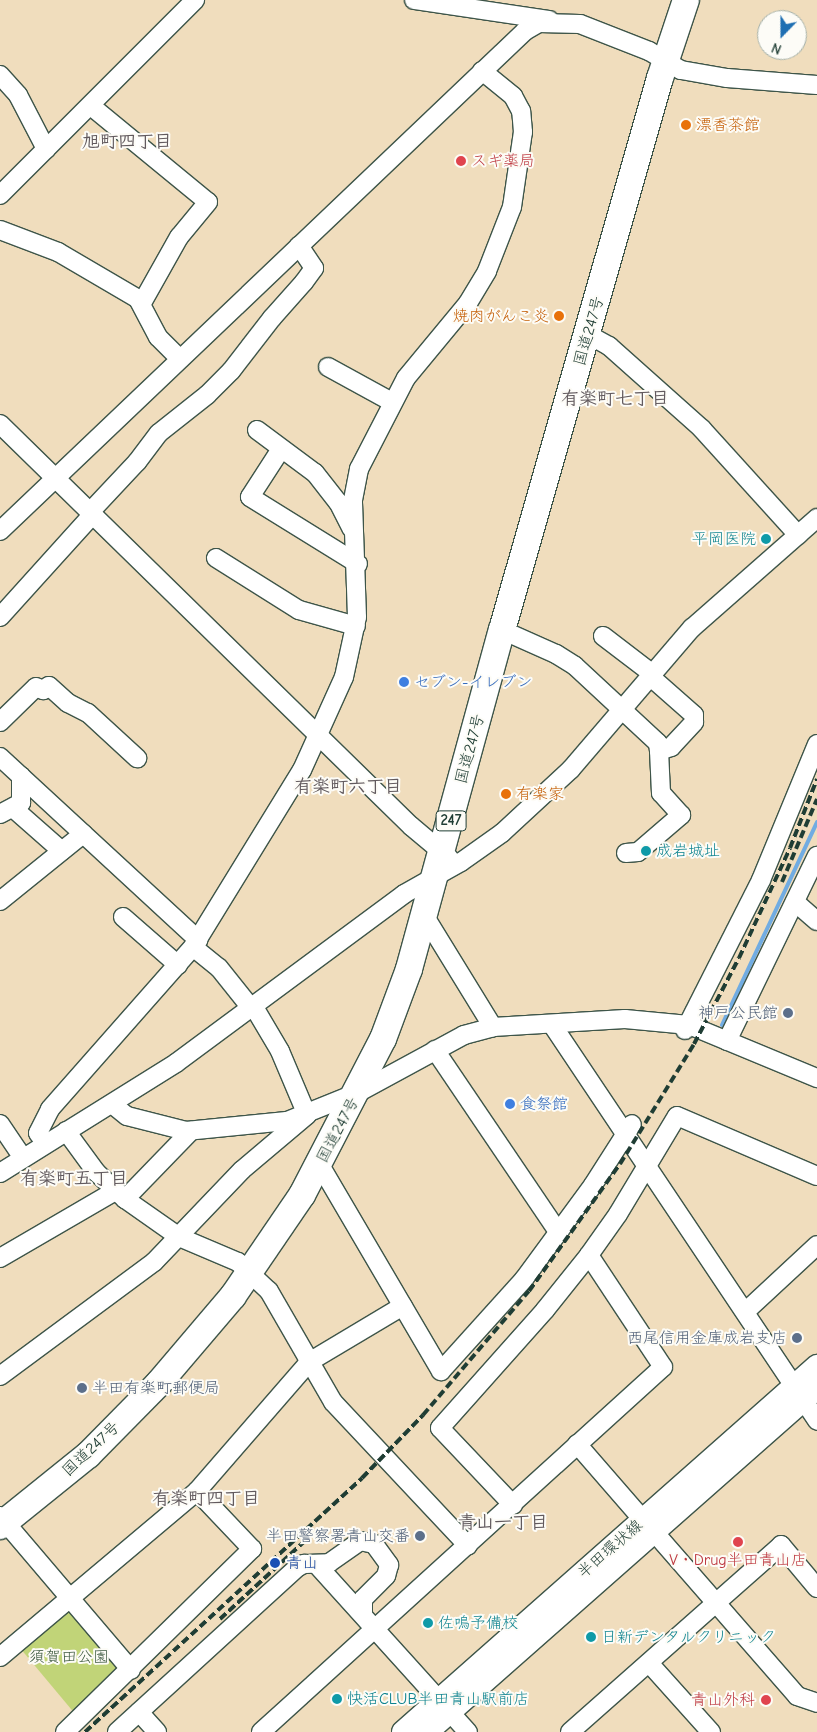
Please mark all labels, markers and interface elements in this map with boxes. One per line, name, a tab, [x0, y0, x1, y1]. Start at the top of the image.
north arrow	[757, 10, 807, 60]
text: N	[769, 39, 784, 58]
place label: 漂香茶館	[696, 115, 760, 135]
marker: 漂香茶館	[680, 119, 692, 131]
district label: 旭町四丁目	[82, 131, 172, 153]
place label: スギ薬局	[471, 151, 535, 171]
marker: スギ薬局	[455, 155, 467, 167]
street label: 国道247号	[570, 294, 608, 368]
place label: 焼肉がんこ炎	[453, 306, 549, 326]
marker: 焼肉がんこ炎	[553, 310, 565, 322]
district label: 有楽町七丁目	[561, 388, 669, 410]
place label: 平岡医院	[692, 529, 756, 549]
marker: 平岡医院	[760, 533, 772, 545]
place label: セブン-イレブン	[414, 672, 532, 692]
marker: セブン-イレブン	[398, 676, 410, 688]
street label: 国道247号	[451, 712, 489, 786]
district label: 有楽町六丁目	[294, 776, 402, 798]
place label: 有楽家	[516, 784, 564, 804]
marker: 有楽家	[500, 788, 512, 800]
road number: 247	[435, 808, 467, 834]
place label: 成岩城址	[656, 841, 720, 861]
marker: 成岩城址	[640, 845, 652, 857]
place label: 神戸公民館	[698, 1003, 778, 1023]
marker: 神戸公民館	[782, 1007, 794, 1019]
street label: 国道247号	[313, 1094, 363, 1166]
place label: 食祭館	[520, 1094, 568, 1114]
marker: 食祭館	[504, 1098, 516, 1110]
district label: 有楽町五丁目	[20, 1168, 128, 1190]
place label: 西尾信用金庫成岩支店	[627, 1328, 787, 1348]
marker: 西尾信用金庫成岩支店	[791, 1332, 803, 1344]
place label: 半田有楽町郵便局	[92, 1378, 220, 1398]
marker: 半田有楽町郵便局	[76, 1382, 88, 1394]
street label: 国道247号	[58, 1418, 124, 1480]
district label: 有楽町四丁目	[152, 1488, 260, 1510]
district label: 青山一丁目	[458, 1512, 548, 1534]
street label: 半田環状線	[574, 1516, 646, 1582]
place label: 半田警察署青山交番	[266, 1526, 410, 1546]
marker: 半田警察署青山交番	[414, 1530, 426, 1542]
marker: V・Drug半田青山店	[732, 1536, 744, 1548]
place label: V・Drug半田青山店	[669, 1550, 807, 1570]
place label: 青山	[286, 1553, 318, 1573]
marker: 青山	[268, 1556, 282, 1570]
place label: 佐鳴予備校	[438, 1613, 518, 1633]
marker: 佐鳴予備校	[422, 1617, 434, 1629]
place label: 日新デンタルクリニック	[601, 1627, 777, 1647]
marker: 日新デンタルクリニック	[585, 1631, 597, 1643]
park label: 須賀田公園	[29, 1647, 109, 1667]
place label: 快活CLUB半田青山駅前店	[347, 1689, 529, 1709]
place label: 青山外科	[691, 1690, 755, 1710]
marker: 快活CLUB半田青山駅前店	[331, 1693, 343, 1705]
marker: 青山外科	[759, 1693, 773, 1707]

